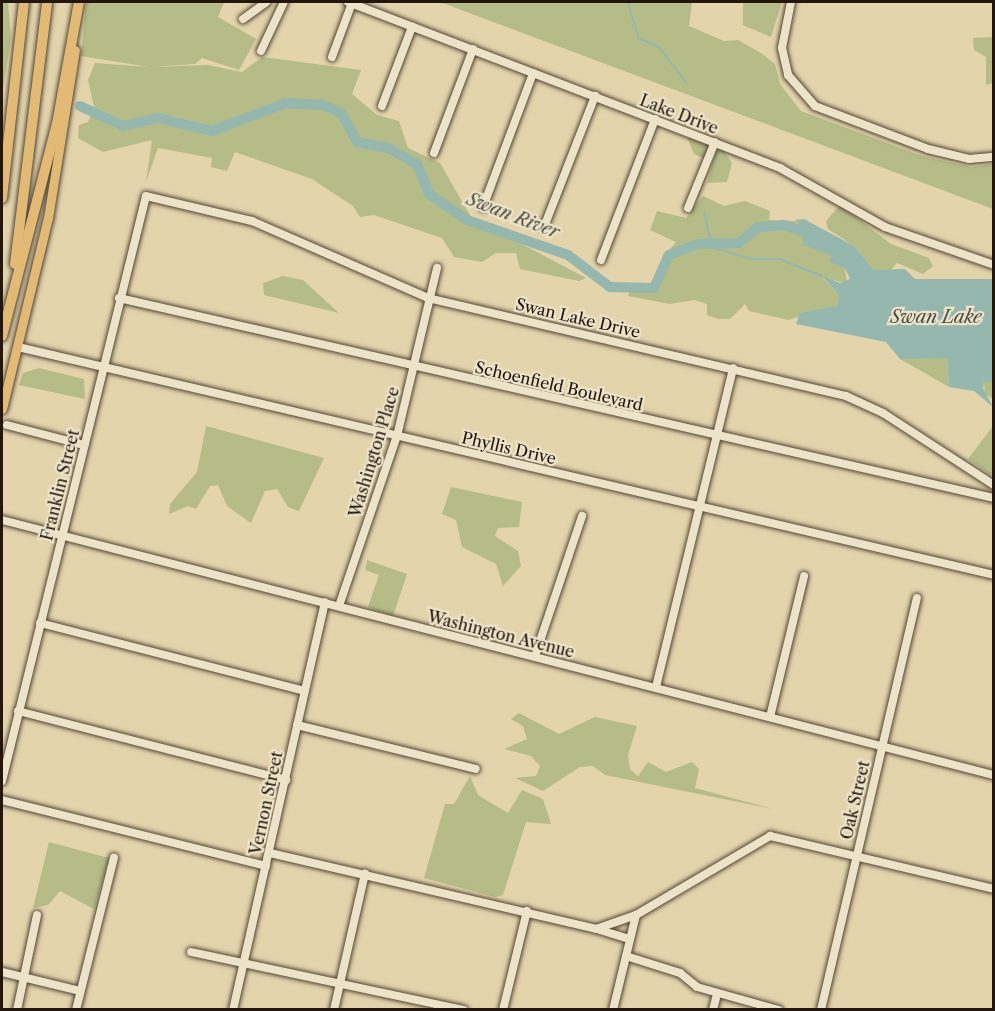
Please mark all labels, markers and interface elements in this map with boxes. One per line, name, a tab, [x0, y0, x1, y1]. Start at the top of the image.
street label: Lake Drive	[637, 90, 721, 138]
water label: Swan River	[463, 188, 563, 244]
street label: Swan Lake Drive	[514, 294, 642, 342]
water label: Swan Lake	[890, 306, 982, 328]
street label: Schoenfield Boulevard	[473, 357, 645, 415]
street label: Washington Place	[345, 384, 403, 520]
street label: Franklin Street	[37, 427, 83, 543]
street label: Phyllis Drive	[460, 428, 558, 468]
street label: Washington Avenue	[425, 606, 577, 662]
street label: Vernon Street	[246, 750, 286, 856]
street label: Oak Street	[837, 759, 873, 841]

